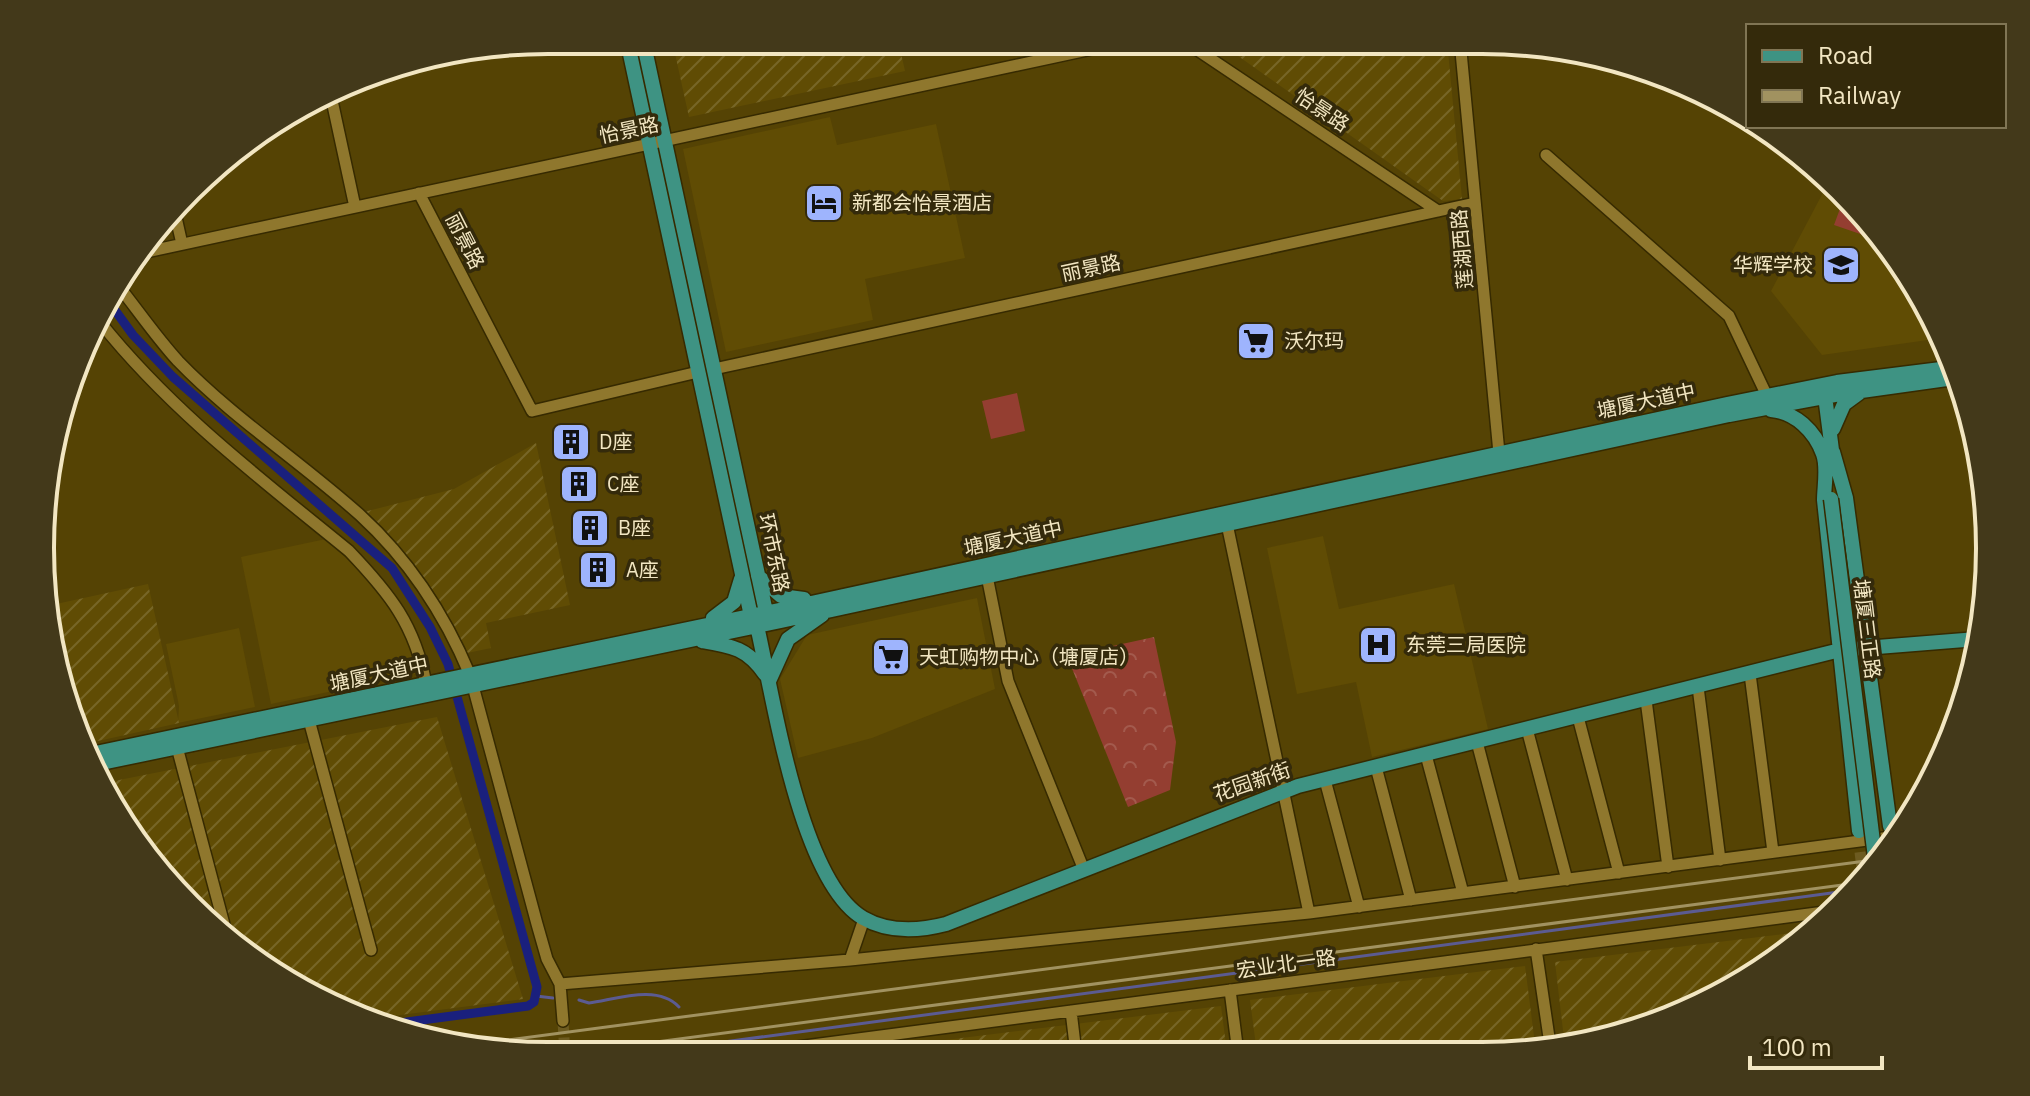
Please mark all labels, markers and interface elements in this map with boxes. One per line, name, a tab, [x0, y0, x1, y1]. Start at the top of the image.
legend	[1746, 24, 2006, 128]
text: Road	[1818, 39, 1873, 71]
text: Railway	[1818, 79, 1901, 111]
street label: 怡景路	[1290, 82, 1355, 138]
street label: 怡景路	[597, 110, 661, 149]
hotel icon: 新都会怡景酒店	[803, 182, 845, 224]
place label: 新都会怡景酒店	[852, 189, 992, 216]
street label: 丽景路	[440, 208, 491, 274]
street label: 莲湖西路	[1445, 208, 1478, 290]
school or university icon: 华辉学校	[1820, 244, 1862, 286]
street label: 丽景路	[1059, 248, 1123, 287]
place label: 华辉学校	[1733, 251, 1813, 278]
supermarket icon: 沃尔玛	[1235, 320, 1277, 362]
place label: 沃尔玛	[1284, 327, 1344, 354]
street label: 塘厦大道中	[1594, 377, 1698, 424]
building icon: D座	[550, 421, 592, 463]
place label: D座	[599, 428, 632, 455]
building icon: C座	[558, 463, 600, 505]
place label: C座	[607, 470, 639, 497]
building icon: B座	[569, 507, 611, 549]
street label: 环市东路	[753, 511, 796, 595]
place label: B座	[618, 514, 651, 541]
street label: 塘厦大道中	[961, 514, 1065, 561]
building icon: A座	[577, 549, 619, 591]
place label: A座	[626, 556, 659, 583]
street label: 塘厦三正路	[1848, 578, 1887, 680]
hospital icon: 东莞三局医院	[1357, 624, 1399, 666]
place label: 东莞三局医院	[1406, 631, 1526, 658]
supermarket icon: 天虹购物中心（塘厦店）	[870, 636, 912, 678]
place label: 天虹购物中心（塘厦店）	[919, 643, 1139, 670]
street label: 塘厦大道中	[327, 650, 431, 697]
street label: 花园新街	[1210, 756, 1294, 807]
street label: 宏业北一路	[1235, 943, 1337, 984]
scale bar	[1750, 1020, 1882, 1070]
text: 100 m	[1762, 1031, 1832, 1063]

